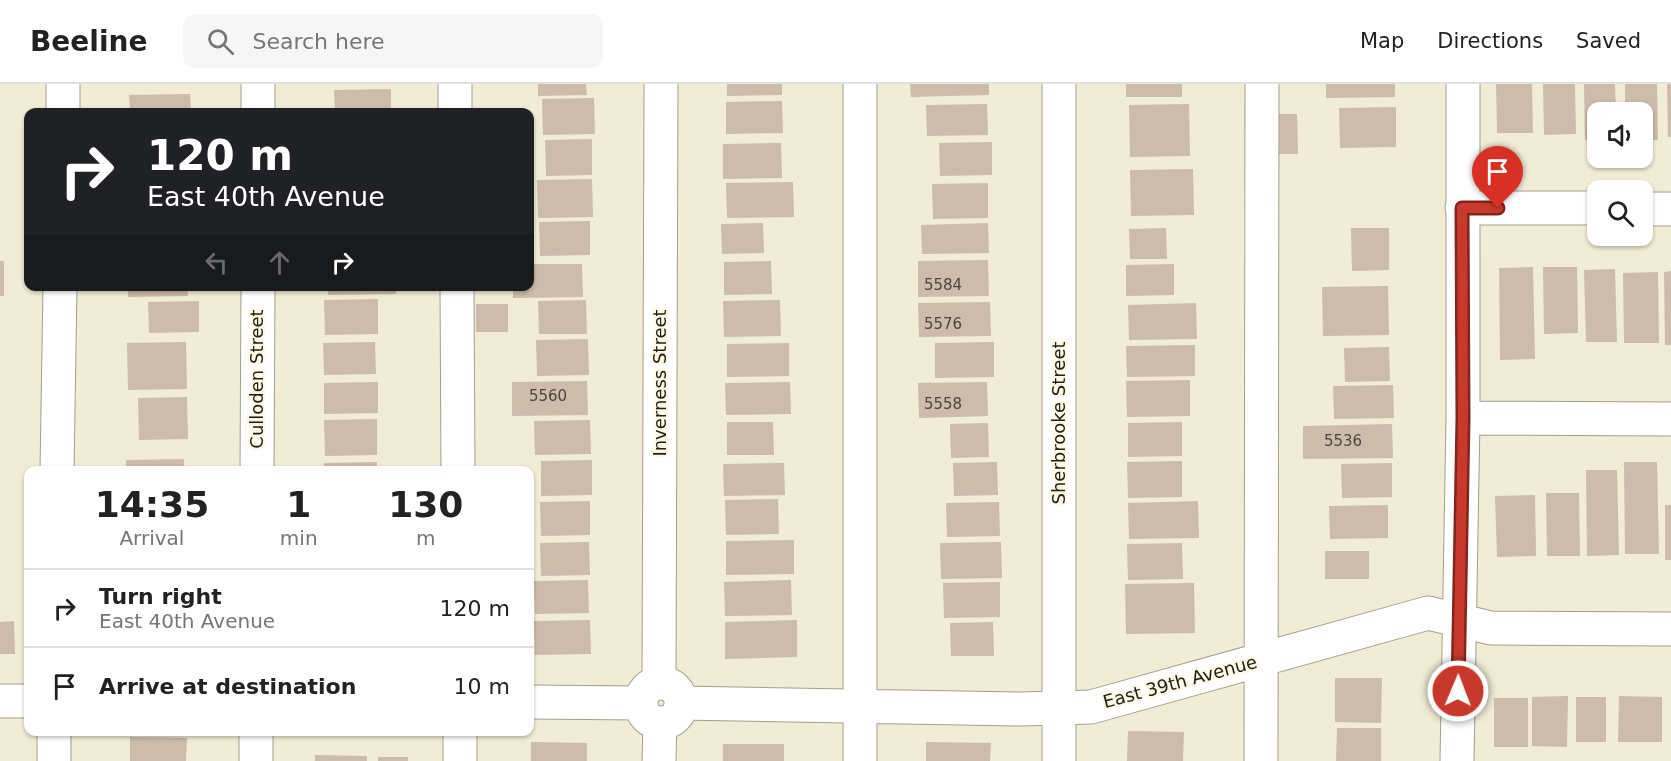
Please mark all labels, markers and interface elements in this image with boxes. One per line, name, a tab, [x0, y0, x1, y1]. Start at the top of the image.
search box	[183, 14, 603, 68]
text: Beeline	[30, 25, 147, 58]
icon: search	[204, 25, 237, 58]
text: Search here	[252, 29, 385, 54]
text: Map	[1360, 29, 1404, 53]
text: Directions	[1437, 29, 1543, 53]
text: Saved	[1576, 29, 1641, 53]
map controls	[1587, 102, 1653, 246]
button: sound	[1587, 102, 1653, 168]
text: 120 m	[147, 131, 293, 180]
icon: right	[48, 132, 126, 210]
pin	[1472, 146, 1523, 208]
icon: arrive	[1481, 155, 1514, 188]
button: search	[1587, 180, 1653, 246]
text: East 40th Avenue	[147, 181, 385, 212]
icon: left	[200, 246, 233, 279]
icon: ahead	[263, 246, 296, 279]
icon: right	[326, 246, 359, 279]
house number: 5584	[924, 276, 962, 294]
street label: Culloden Street	[246, 309, 267, 449]
street label: Inverness Street	[649, 309, 670, 457]
house number: 5576	[924, 315, 962, 333]
street label: Sherbrooke Street	[1048, 341, 1069, 505]
house number: 5560	[529, 387, 567, 405]
house number: 5558	[924, 395, 962, 413]
house number: 5536	[1324, 432, 1362, 450]
text: 14:35	[95, 484, 209, 525]
text: 1	[286, 484, 311, 525]
text: 130	[388, 484, 463, 525]
text: Arrival	[119, 526, 184, 550]
text: min	[280, 526, 318, 550]
text: m	[416, 526, 436, 550]
text: Turn right	[99, 584, 222, 609]
icon: right	[48, 592, 81, 625]
text: 120 m	[440, 596, 510, 621]
text: East 40th Avenue	[99, 609, 275, 633]
street label: East 39th Avenue	[1101, 651, 1259, 712]
position arrow	[1426, 659, 1490, 723]
icon: arrive	[48, 670, 81, 703]
text: Arrive at destination	[99, 674, 356, 699]
text: 10 m	[454, 674, 510, 699]

